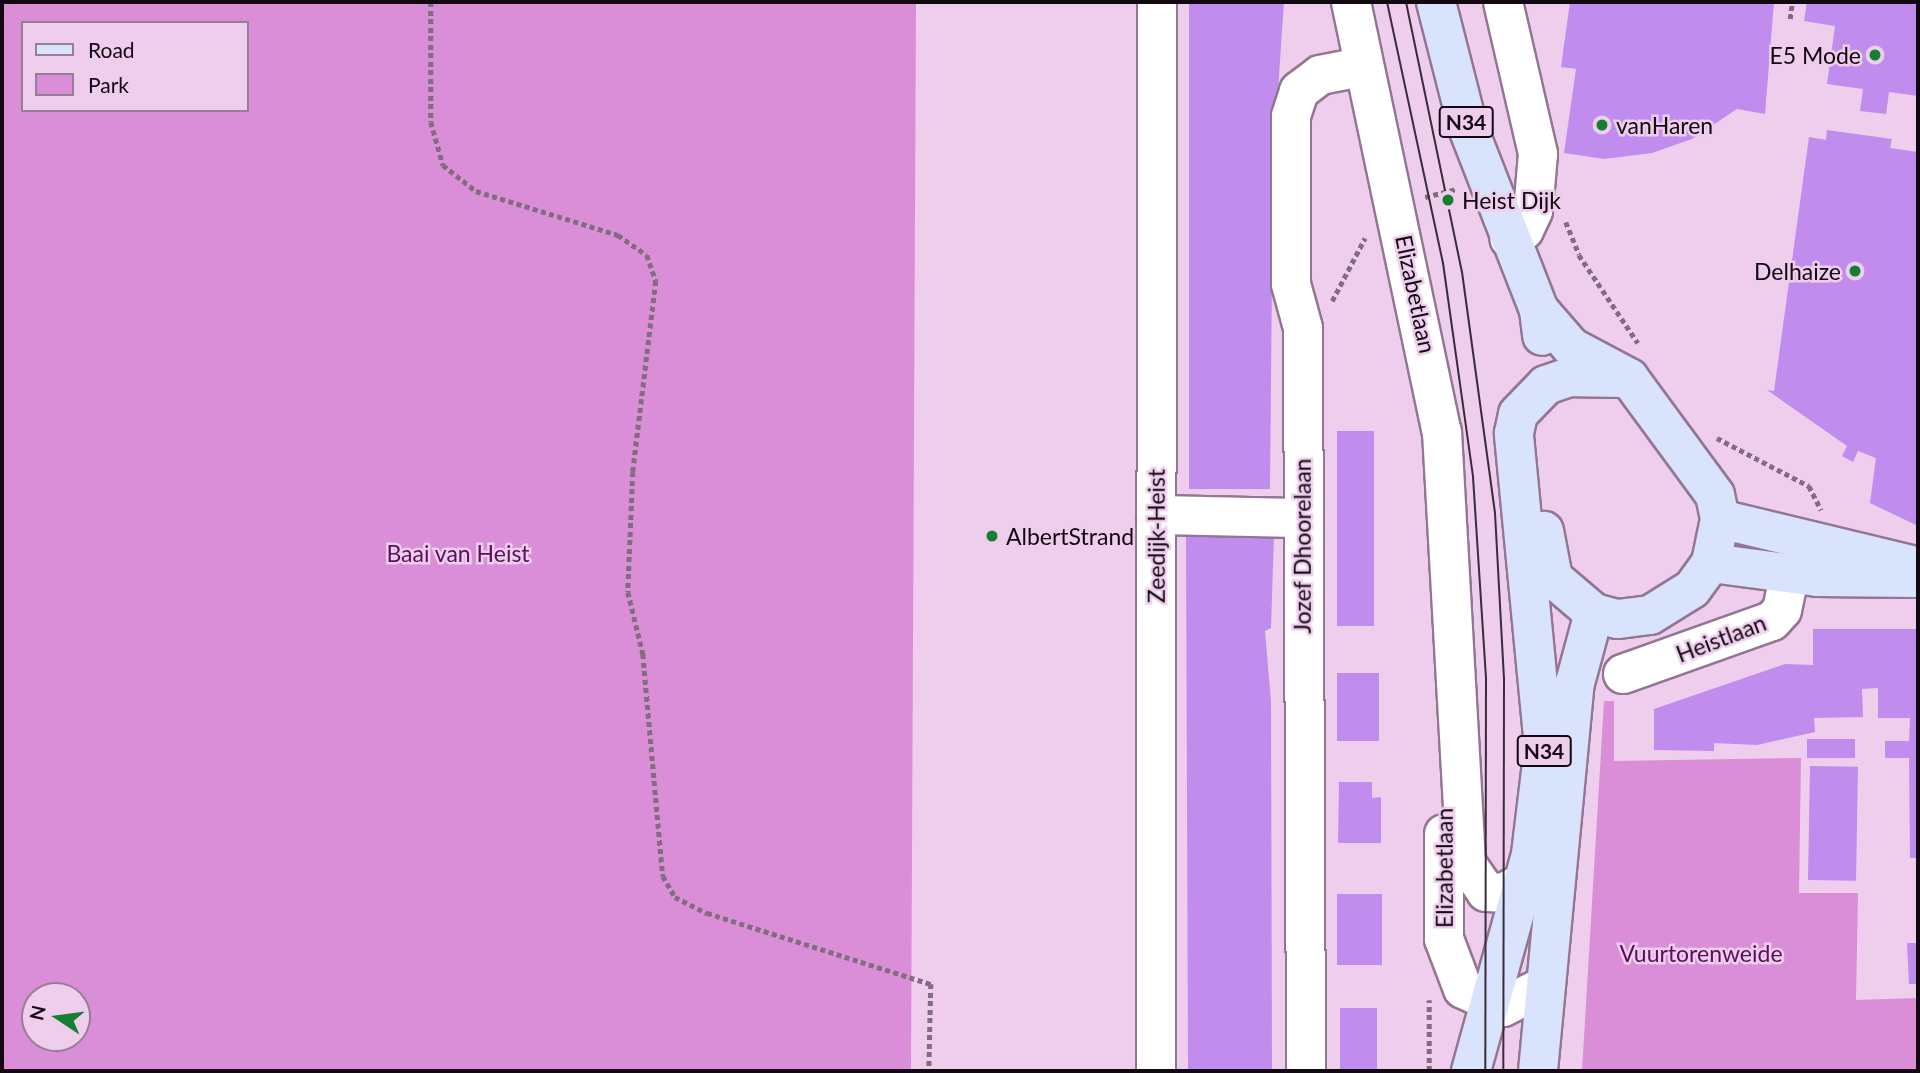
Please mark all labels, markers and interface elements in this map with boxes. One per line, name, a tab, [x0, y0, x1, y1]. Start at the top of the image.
legend	[21, 21, 248, 112]
text: Road	[88, 37, 135, 62]
place label: E5 Mode	[1769, 41, 1861, 69]
marker: E5 Mode	[1867, 47, 1883, 63]
text: Park	[88, 72, 129, 97]
road number: N34	[1438, 104, 1494, 140]
place label: vanHaren	[1616, 111, 1713, 139]
marker: vanHaren	[1594, 117, 1610, 133]
place label: Heist Dijk	[1462, 186, 1561, 214]
marker: Heist Dijk	[1440, 192, 1456, 208]
street label: Elizabetlaan	[1390, 232, 1442, 356]
place label: Delhaize	[1754, 257, 1841, 285]
marker: Delhaize	[1847, 263, 1863, 279]
street label: Jozef Dhoorelaan	[1288, 458, 1316, 634]
street label: Zeedijk-Heist	[1142, 469, 1170, 603]
place label: AlbertStrand	[1006, 522, 1134, 550]
marker: AlbertStrand	[984, 528, 1000, 544]
park label: Baai van Heist	[386, 539, 530, 567]
street label: Heistlaan	[1672, 608, 1770, 668]
road number: N34	[1516, 734, 1572, 768]
street label: Elizabetlaan	[1430, 808, 1458, 928]
park label: Vuurtorenweide	[1619, 939, 1783, 967]
north arrow	[21, 982, 91, 1052]
text: N	[24, 1003, 50, 1022]

